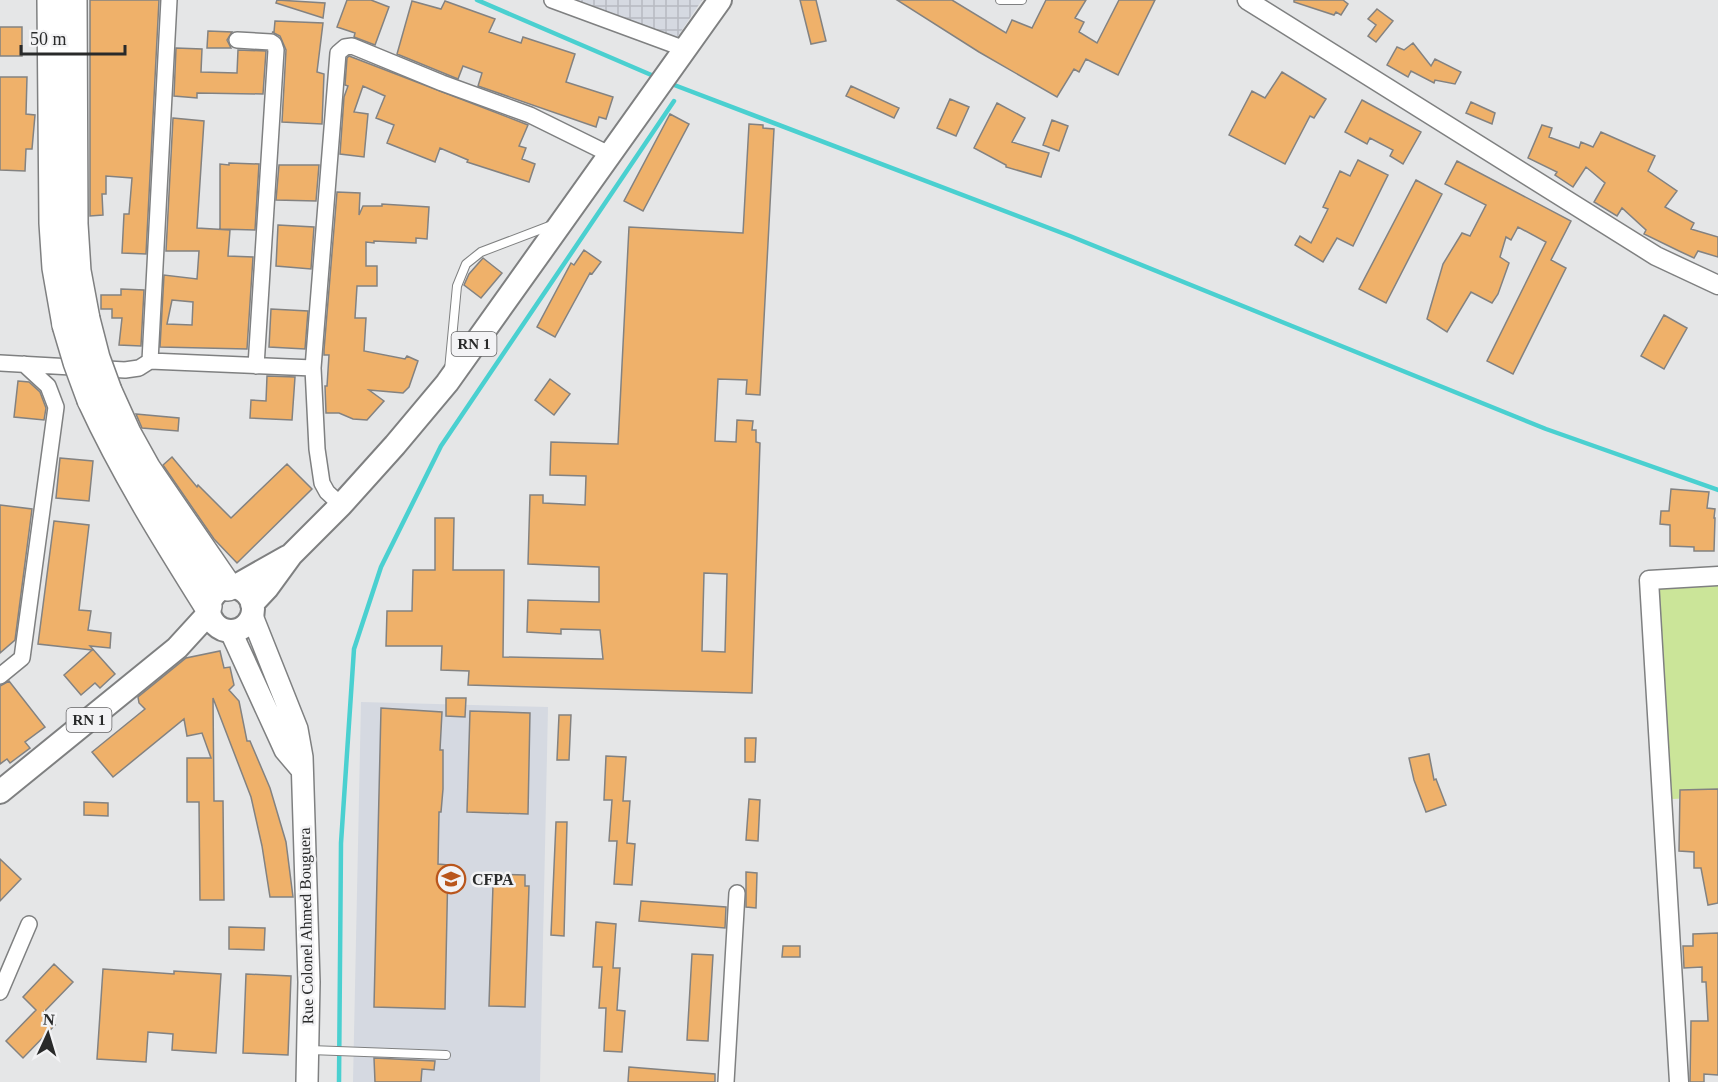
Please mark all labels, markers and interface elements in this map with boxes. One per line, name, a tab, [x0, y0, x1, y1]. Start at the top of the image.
scale bar	[21, 18, 124, 56]
text: 50 m	[30, 29, 67, 49]
road number: RN 1	[452, 332, 496, 356]
road number: RN 1	[66, 708, 112, 732]
street label: Rue Colonel Ahmed Bouguera	[296, 827, 317, 1025]
school or university icon: CFPA	[435, 863, 467, 895]
place label: CFPA	[472, 871, 514, 888]
north arrow	[18, 1004, 78, 1064]
text: N	[43, 1011, 56, 1028]

